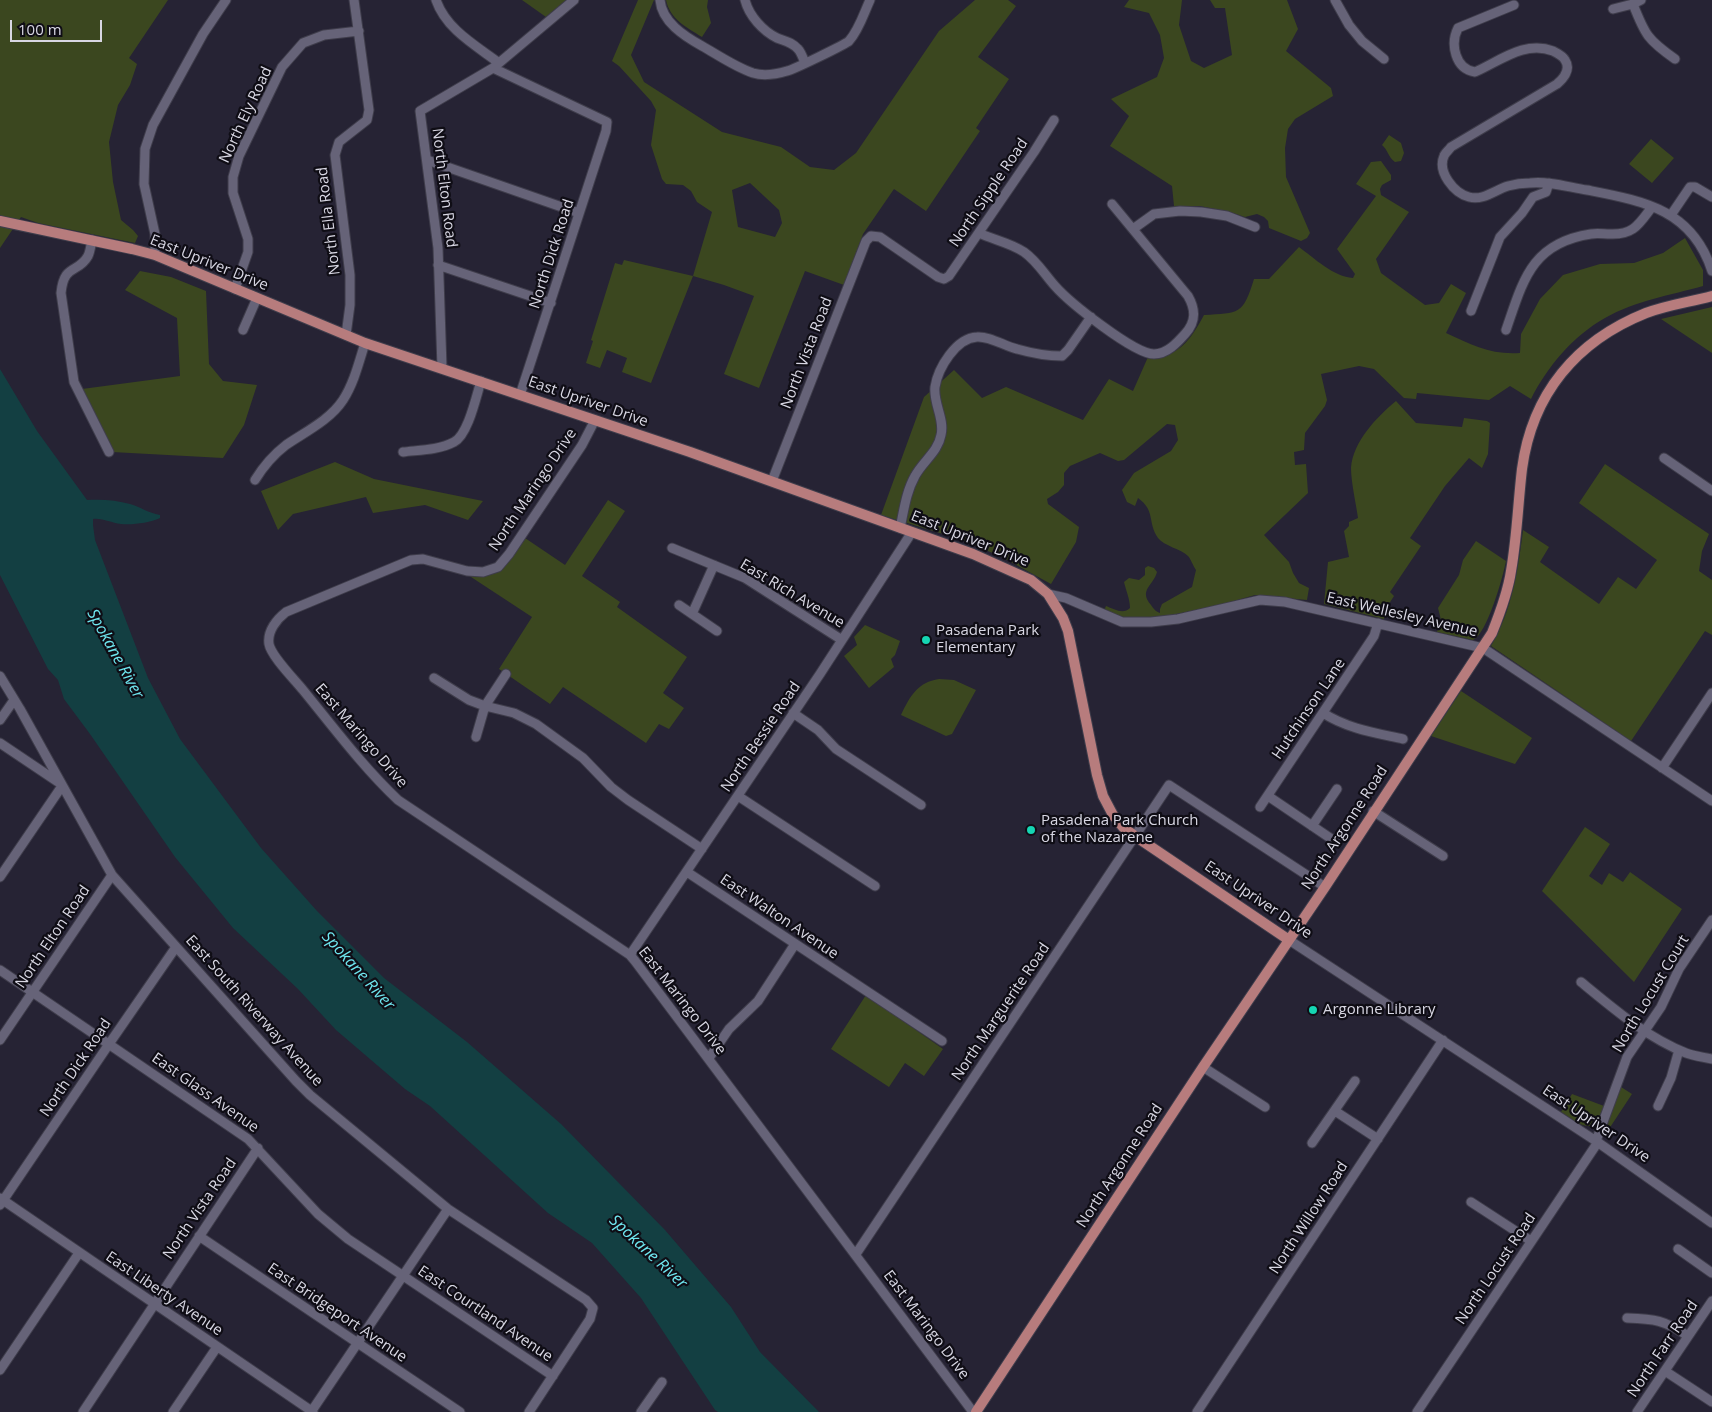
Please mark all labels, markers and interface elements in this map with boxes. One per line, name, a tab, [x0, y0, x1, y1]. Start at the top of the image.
scale bar	[12, 10, 105, 42]
text: 100 m	[18, 19, 62, 39]
street label: North Ely Road	[216, 64, 276, 166]
street label: North Elton Road	[428, 127, 460, 249]
street label: North Sipple Road	[946, 135, 1032, 251]
street label: North Ella Road	[313, 166, 345, 276]
street label: North Dick Road	[526, 197, 578, 311]
street label: East Upriver Drive	[147, 231, 271, 295]
street label: North Vista Road	[777, 295, 837, 411]
street label: East Upriver Drive	[526, 373, 650, 431]
street label: North Maringo Drive	[485, 425, 581, 555]
street label: East Upriver Drive	[908, 507, 1032, 571]
street label: East Rich Avenue	[737, 556, 847, 632]
street label: East Wellesley Avenue	[1325, 589, 1479, 641]
water label: Spokane River	[83, 606, 147, 702]
place label: Pasadena Park Elementary	[936, 622, 1039, 657]
marker: Pasadena Park Elementary	[920, 634, 932, 646]
street label: Hutchinson Lane	[1269, 655, 1349, 763]
street label: North Bessie Road	[717, 678, 805, 796]
street label: East Maringo Drive	[311, 680, 411, 792]
street label: North Argonne Road	[1298, 763, 1392, 893]
place label: Pasadena Park Church of the Nazarene	[1041, 812, 1198, 847]
marker: Pasadena Park Church of the Nazarene	[1025, 824, 1037, 836]
street label: East Upriver Drive	[1201, 857, 1315, 943]
street label: East Walton Avenue	[716, 871, 842, 963]
street label: North Elton Road	[12, 882, 94, 992]
water label: Spokane River	[318, 928, 398, 1014]
street label: East South Riverway Avenue	[182, 932, 326, 1090]
street label: North Locust Court	[1609, 932, 1693, 1056]
street label: North Marguerite Road	[948, 940, 1054, 1084]
street label: East Maringo Drive	[634, 944, 730, 1058]
place label: Argonne Library	[1323, 1001, 1435, 1019]
marker: Argonne Library	[1307, 1004, 1319, 1016]
street label: North Dick Road	[37, 1016, 115, 1120]
street label: East Glass Avenue	[148, 1049, 262, 1137]
street label: East Upriver Drive	[1539, 1081, 1653, 1167]
street label: North Argonne Road	[1073, 1101, 1167, 1231]
street label: North Vista Road	[160, 1155, 240, 1263]
street label: North Willow Road	[1266, 1158, 1352, 1278]
street label: North Locust Road	[1452, 1210, 1540, 1328]
water label: Spokane River	[605, 1211, 691, 1293]
street label: East Liberty Avenue	[102, 1248, 226, 1340]
street label: East Bridgeport Avenue	[264, 1260, 410, 1366]
street label: East Courtland Avenue	[414, 1262, 556, 1366]
street label: East Maringo Drive	[879, 1267, 973, 1383]
street label: North Farr Road	[1624, 1297, 1702, 1401]

